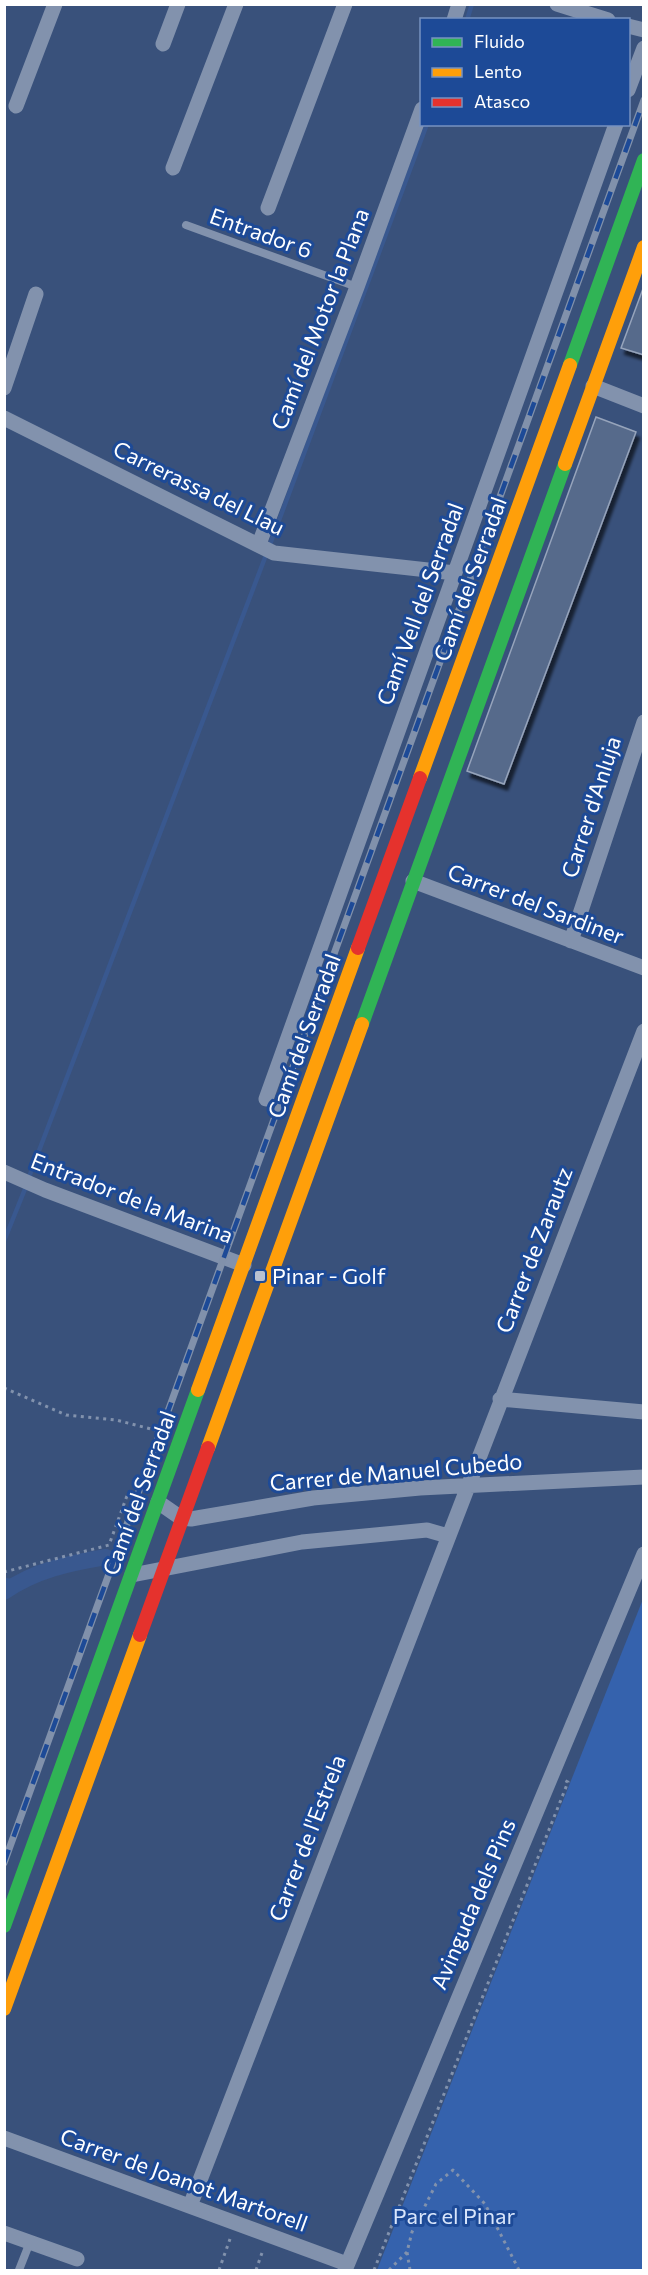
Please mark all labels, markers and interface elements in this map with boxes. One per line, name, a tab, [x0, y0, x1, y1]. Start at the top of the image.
legend	[420, 18, 630, 126]
text: Fluido	[474, 30, 525, 52]
text: Lento	[474, 60, 522, 82]
text: Atasco	[474, 90, 530, 112]
street label: Entrador 6	[206, 202, 316, 264]
street label: Camí del Motor la Plana	[265, 204, 374, 433]
street label: Carrerassa del Llau	[109, 434, 289, 541]
street label: Camí del Serradal	[427, 493, 512, 665]
street label: Camí Vell del Serradal	[370, 499, 469, 709]
street label: Carrer d'Anluja	[555, 733, 626, 881]
street label: Carrer del Sardiner	[444, 857, 628, 950]
street label: Camí del Serradal	[261, 950, 346, 1122]
street label: Entrador de la Marina	[27, 1147, 237, 1249]
street label: Carrer de Zarautz	[489, 1163, 578, 1337]
place label: Pinar - Golf	[272, 1262, 386, 1289]
marker: Pinar - Golf	[253, 1269, 267, 1283]
street label: Camí del Serradal	[96, 1407, 181, 1579]
street label: Carrer de Manuel Cubedo	[269, 1447, 523, 1496]
street label: Carrer de l'Estrela	[262, 1751, 351, 1925]
street label: Avinguda dels Pins	[424, 1814, 521, 1993]
street label: Carrer de Joanot Martorell	[57, 2122, 311, 2237]
park label: Parc el Pinar	[393, 2202, 515, 2229]

